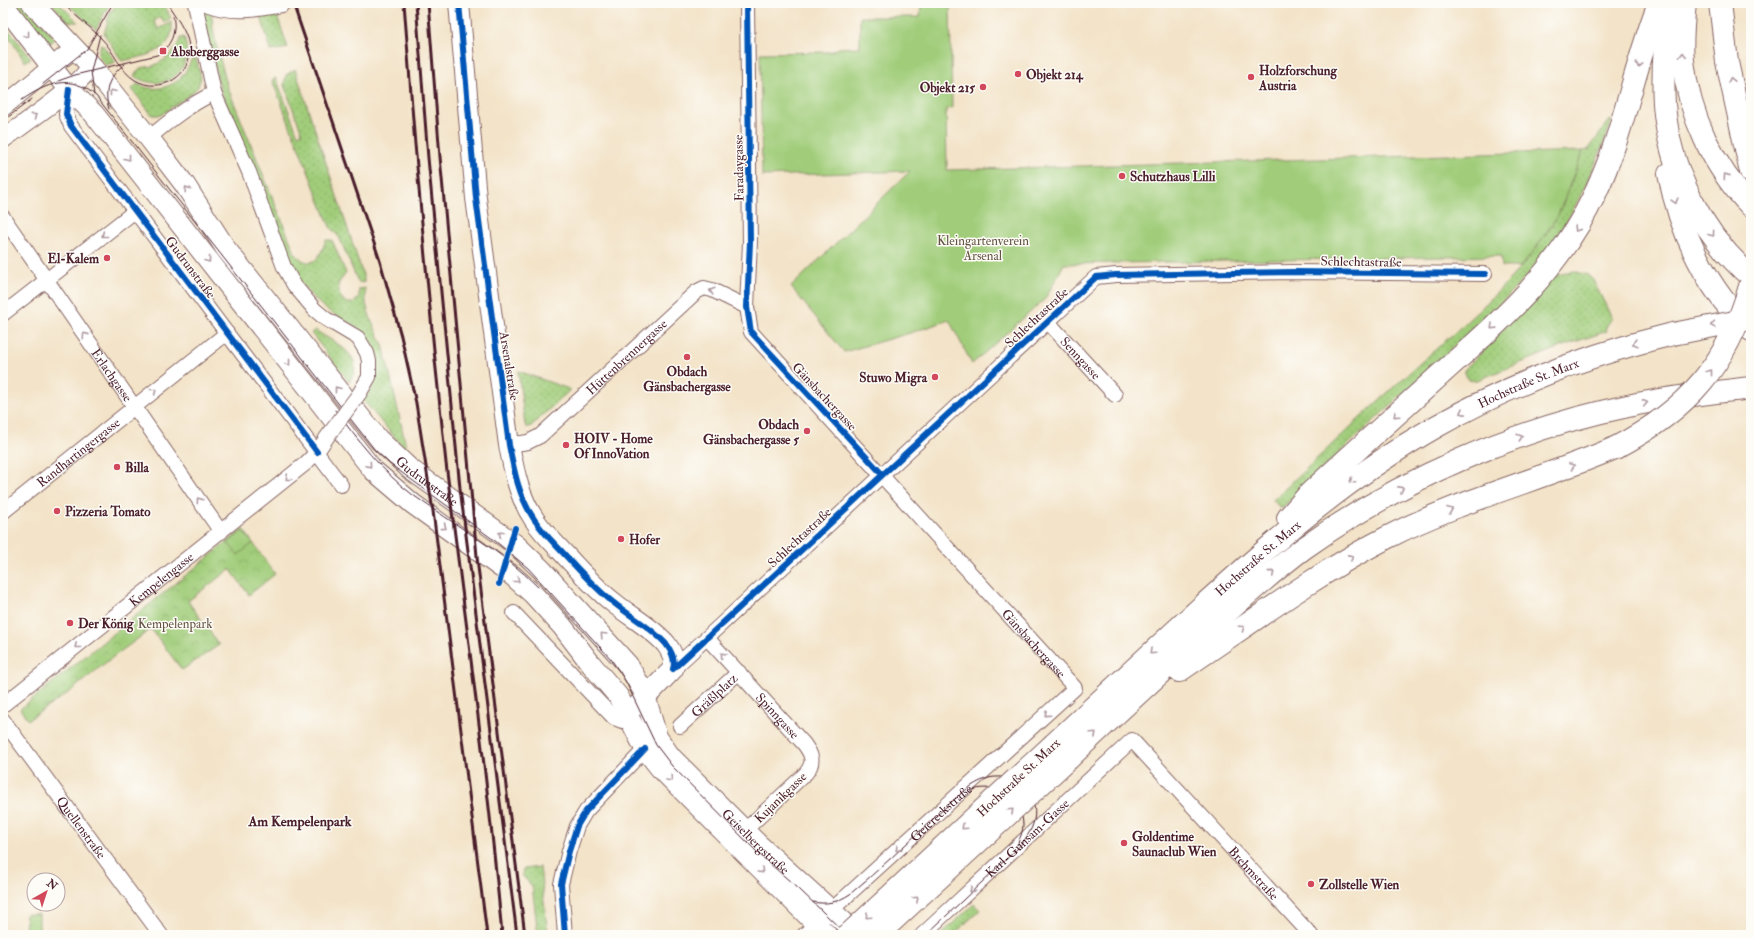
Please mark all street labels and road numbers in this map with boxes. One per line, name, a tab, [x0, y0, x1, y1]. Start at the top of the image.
street label: Faradaygasse	[730, 134, 749, 201]
street label: Gudrunstraße	[162, 233, 219, 302]
street label: Schlechtastraße	[1320, 253, 1402, 271]
street label: Schlechtastraße	[1002, 284, 1072, 351]
street label: Hüttenbrennergasse	[583, 316, 671, 398]
street label: Arsenalstraße	[496, 330, 522, 402]
street label: Senngasse	[1057, 334, 1104, 384]
street label: Erlachgasse	[87, 346, 136, 406]
street label: Hochstraße St. Marx	[1475, 355, 1581, 412]
street label: Gänsbachergasse	[789, 359, 860, 435]
street label: Randhartingergasse	[34, 414, 124, 491]
street label: Gudrunstraße	[392, 453, 461, 510]
street label: Schlechtastraße	[765, 504, 835, 571]
street label: Hochstraße St. Marx	[1212, 517, 1305, 600]
street label: Kempelengasse	[126, 549, 197, 610]
street label: Gänsbachergasse	[998, 606, 1069, 682]
street label: Gräßlplatz	[688, 670, 742, 721]
street label: Spinngasse	[752, 690, 803, 743]
street label: Hochstraße St. Marx	[974, 735, 1064, 820]
street label: Kujanikgasse	[751, 769, 811, 827]
street label: Geiereckstraße	[907, 781, 976, 845]
street label: Quellenstraße	[53, 794, 109, 862]
street label: Karl-Gunsam-Gasse	[982, 795, 1073, 881]
street label: Geiselbergstraße	[718, 806, 793, 878]
street label: Brehmstraße	[1225, 844, 1282, 904]

